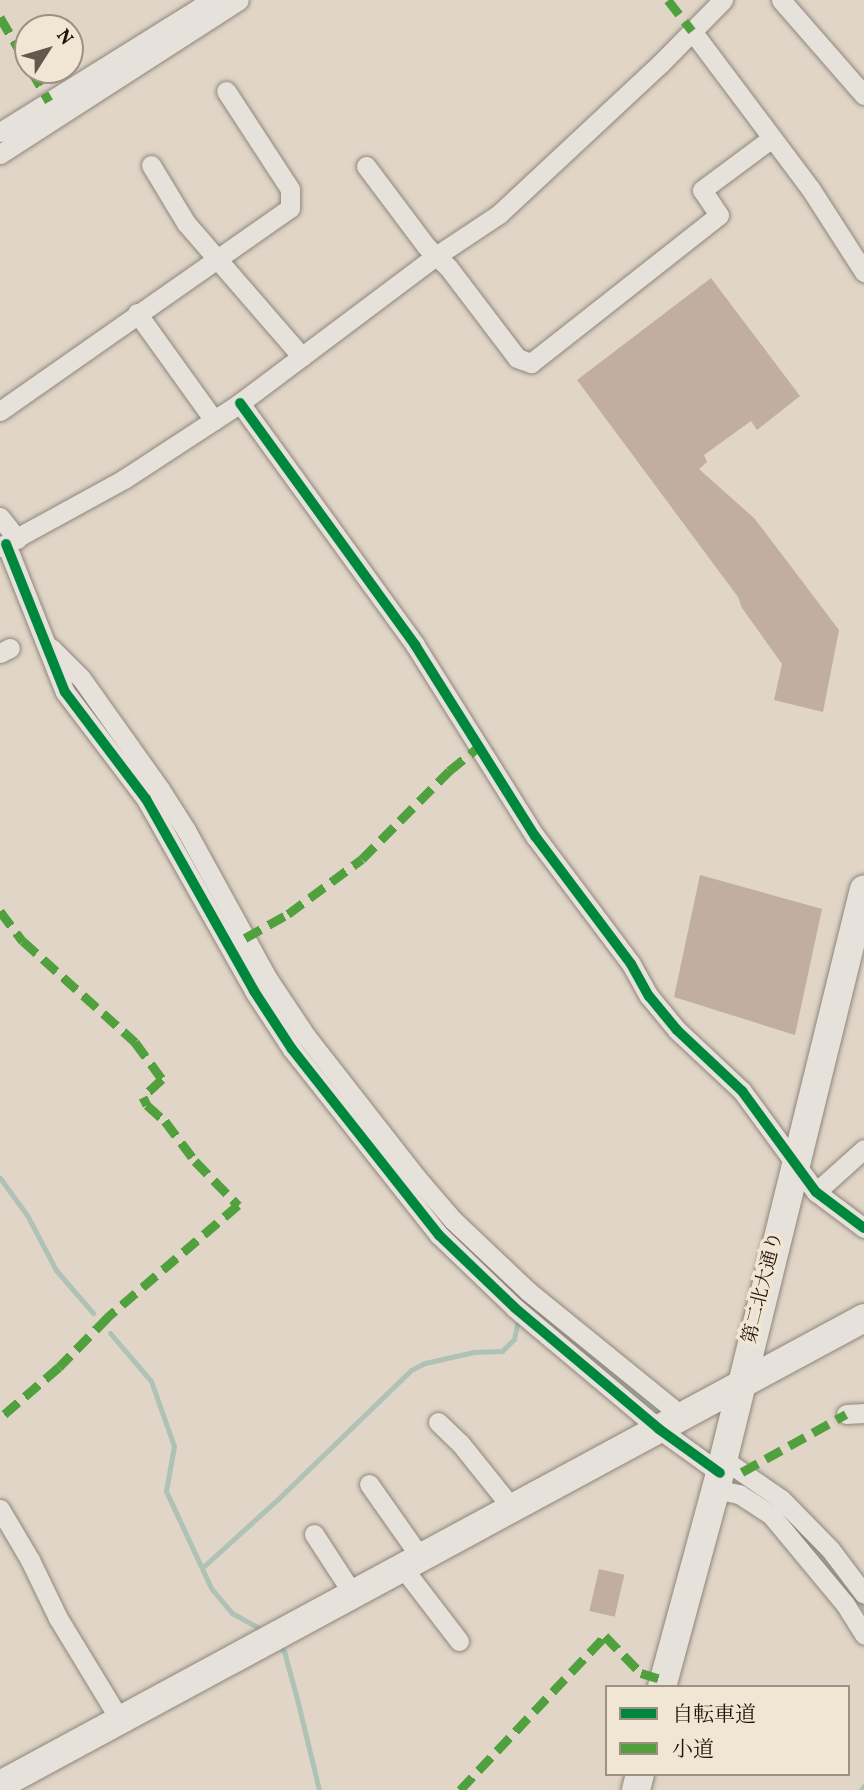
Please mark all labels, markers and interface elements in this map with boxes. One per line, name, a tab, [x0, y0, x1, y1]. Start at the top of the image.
north arrow	[14, 14, 84, 84]
text: N	[50, 24, 79, 51]
street label: 第二北大通り	[739, 1230, 789, 1346]
legend	[605, 1685, 850, 1776]
text: 自転車道	[672, 1701, 756, 1730]
text: 小道	[672, 1736, 714, 1765]

